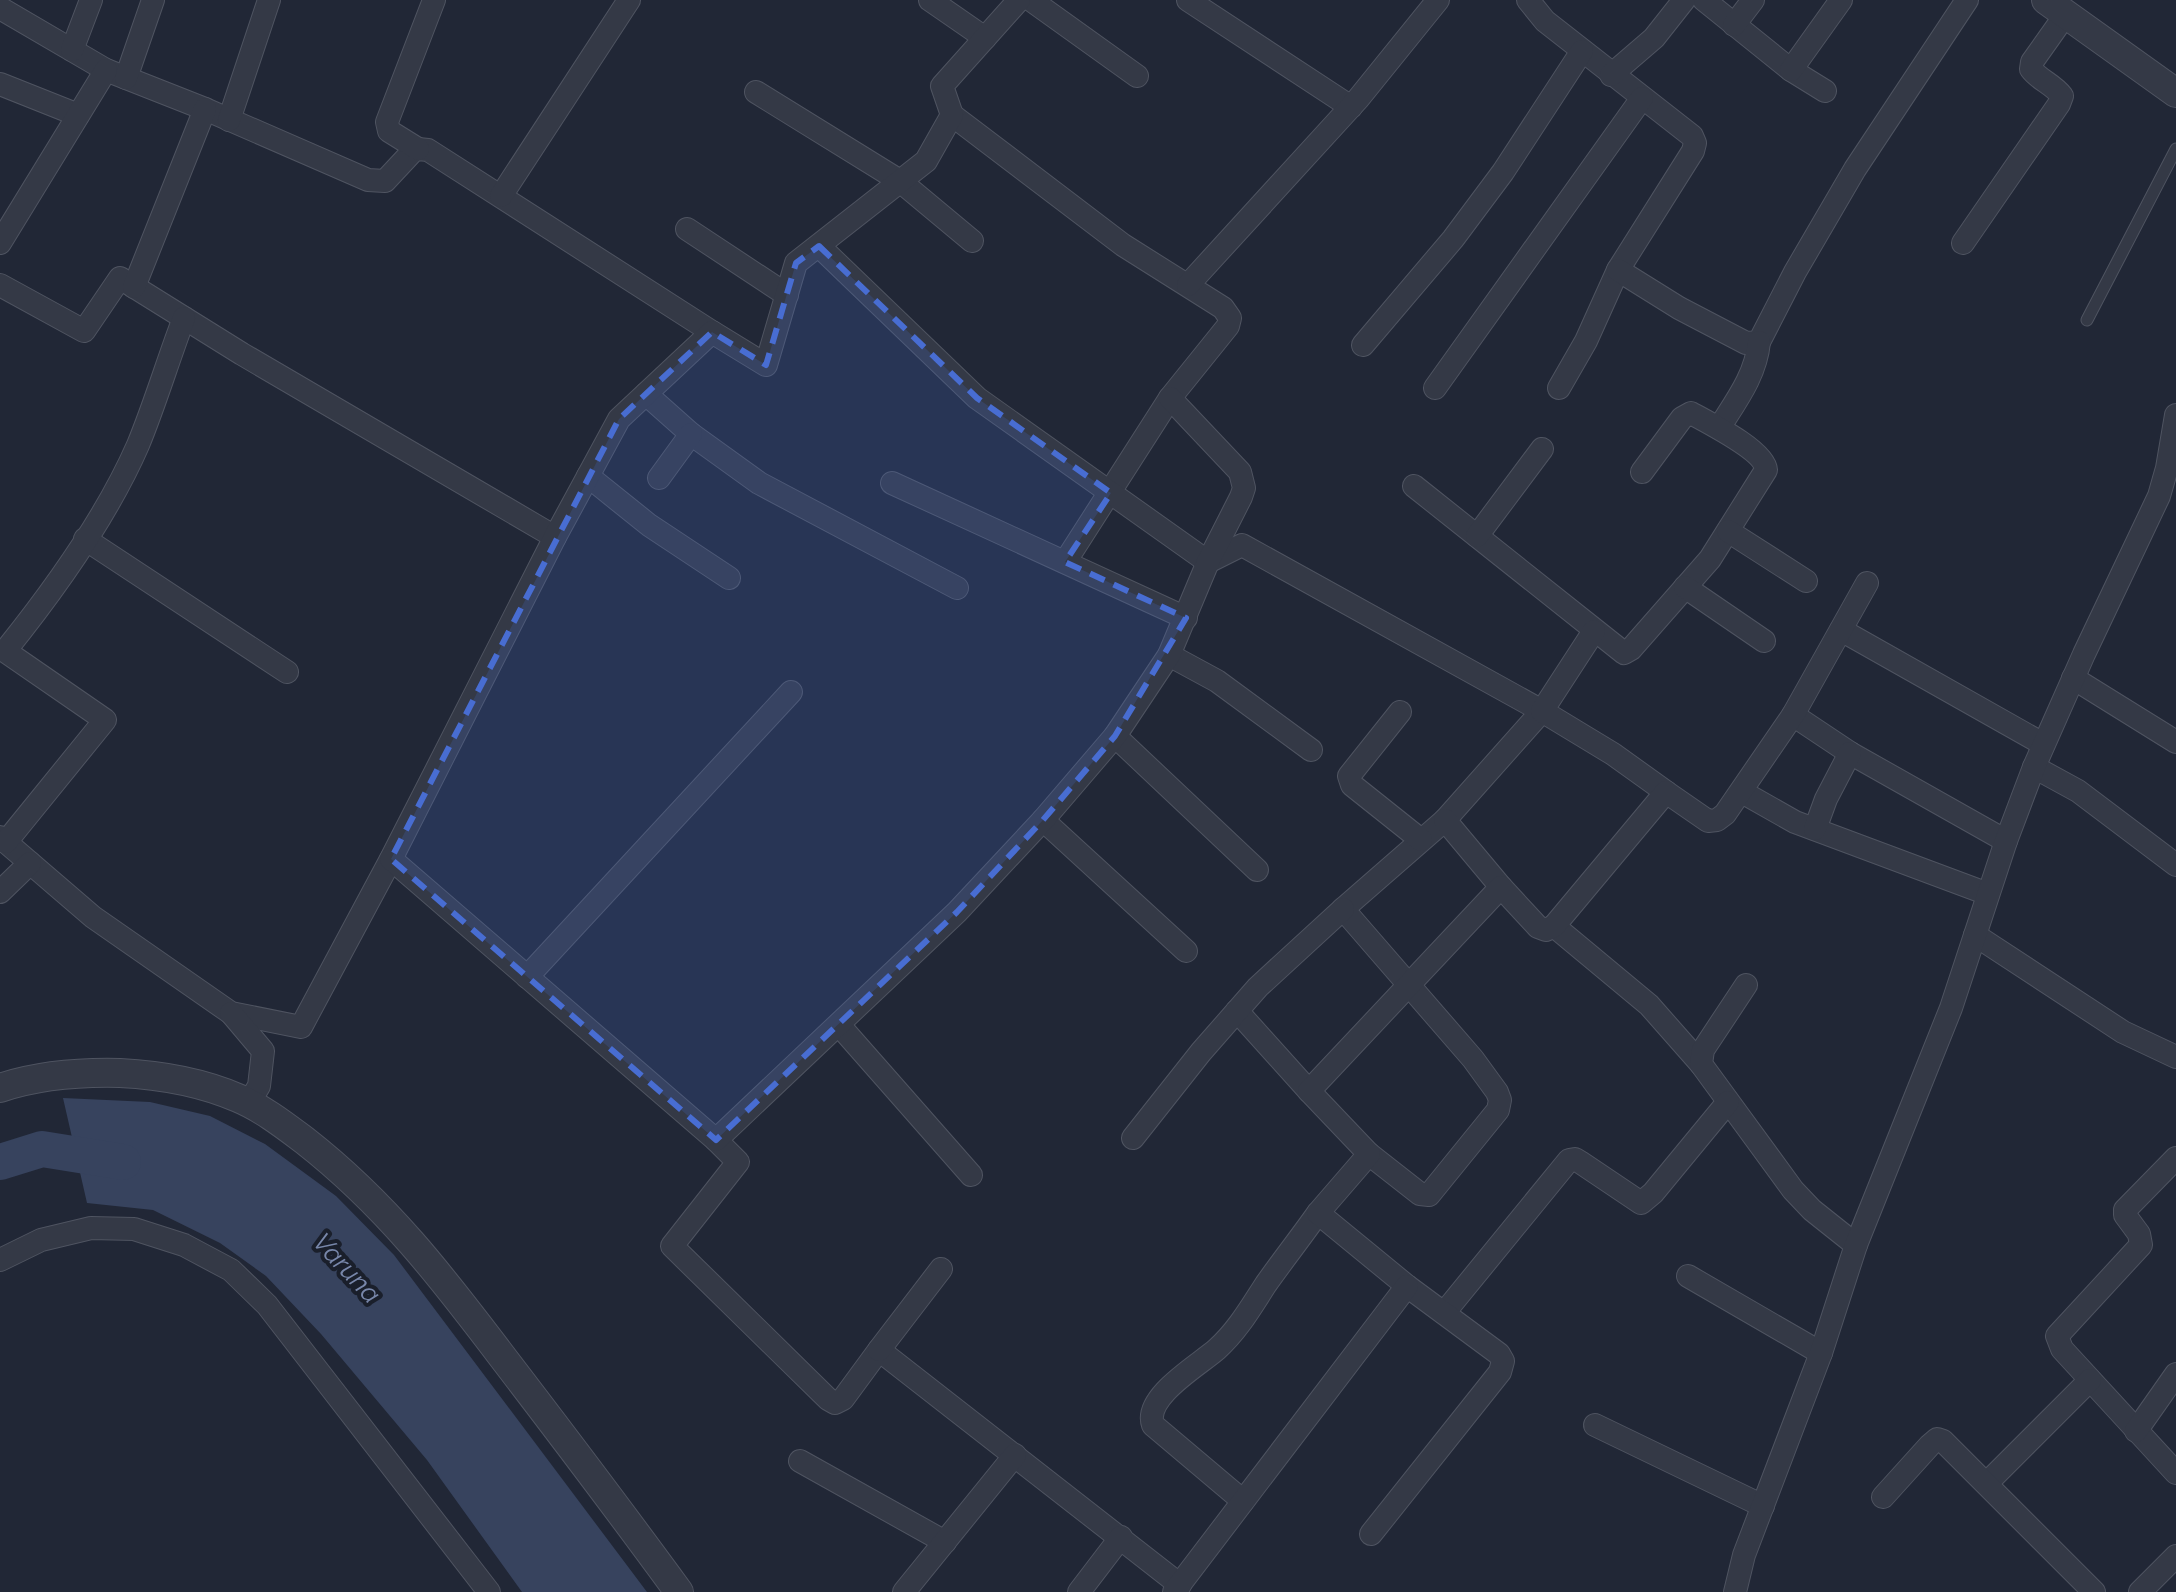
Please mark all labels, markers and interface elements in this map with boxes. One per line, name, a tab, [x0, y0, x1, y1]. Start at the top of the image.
water label: Varuna	[307, 1227, 387, 1309]

